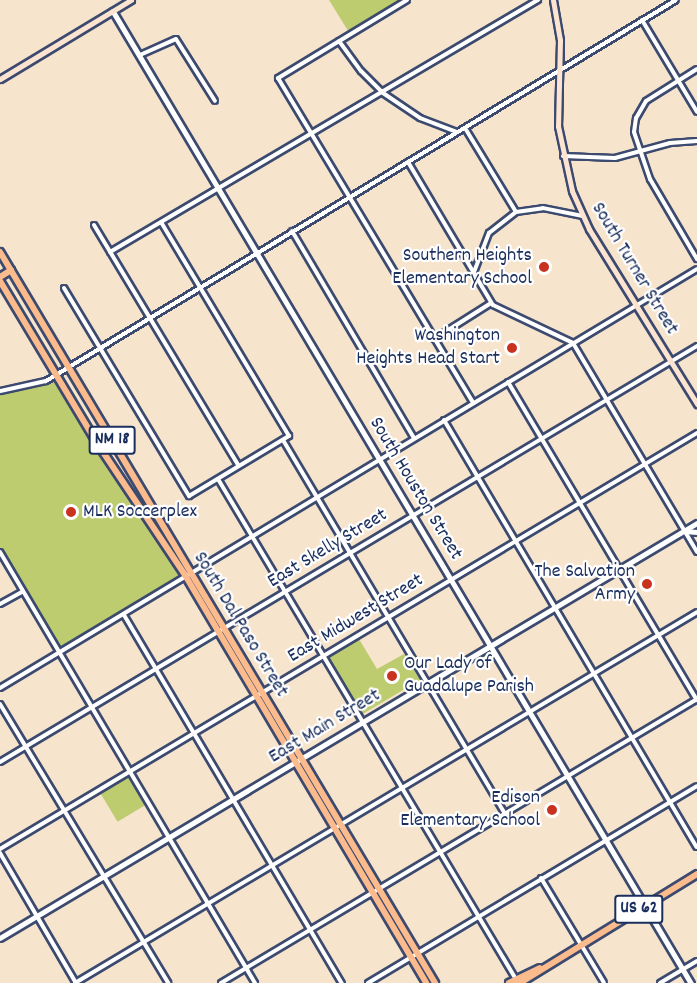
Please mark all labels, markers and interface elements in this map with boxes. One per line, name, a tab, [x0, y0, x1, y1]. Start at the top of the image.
street label: South Turner Street	[585, 198, 683, 340]
place label: Southern Heights Elementary School	[392, 244, 532, 291]
marker: Southern Heights Elementary School	[537, 260, 551, 274]
place label: Washington Heights Head Start	[356, 324, 500, 371]
marker: Washington Heights Head Start	[505, 341, 519, 355]
street label: South Houston Street	[363, 413, 467, 565]
road number: NM 18	[88, 425, 136, 455]
place label: MLK Soccerplex	[83, 500, 197, 524]
street label: East Skelly Street	[264, 504, 392, 594]
marker: MLK Soccerplex	[64, 505, 78, 519]
street label: South Dal Paso Street	[187, 548, 293, 702]
place label: The Salvation Army	[535, 560, 635, 607]
street label: East Midwest Street	[284, 569, 428, 669]
marker: The Salvation Army	[640, 577, 654, 591]
place label: Our Lady of Guadalupe Parish	[404, 652, 534, 699]
marker: Our Lady of Guadalupe Parish	[385, 669, 399, 683]
street label: East Main Street	[265, 684, 385, 770]
place label: Edison Elementary School	[400, 786, 540, 833]
marker: Edison Elementary School	[545, 803, 559, 817]
road number: US 62	[614, 894, 664, 924]

